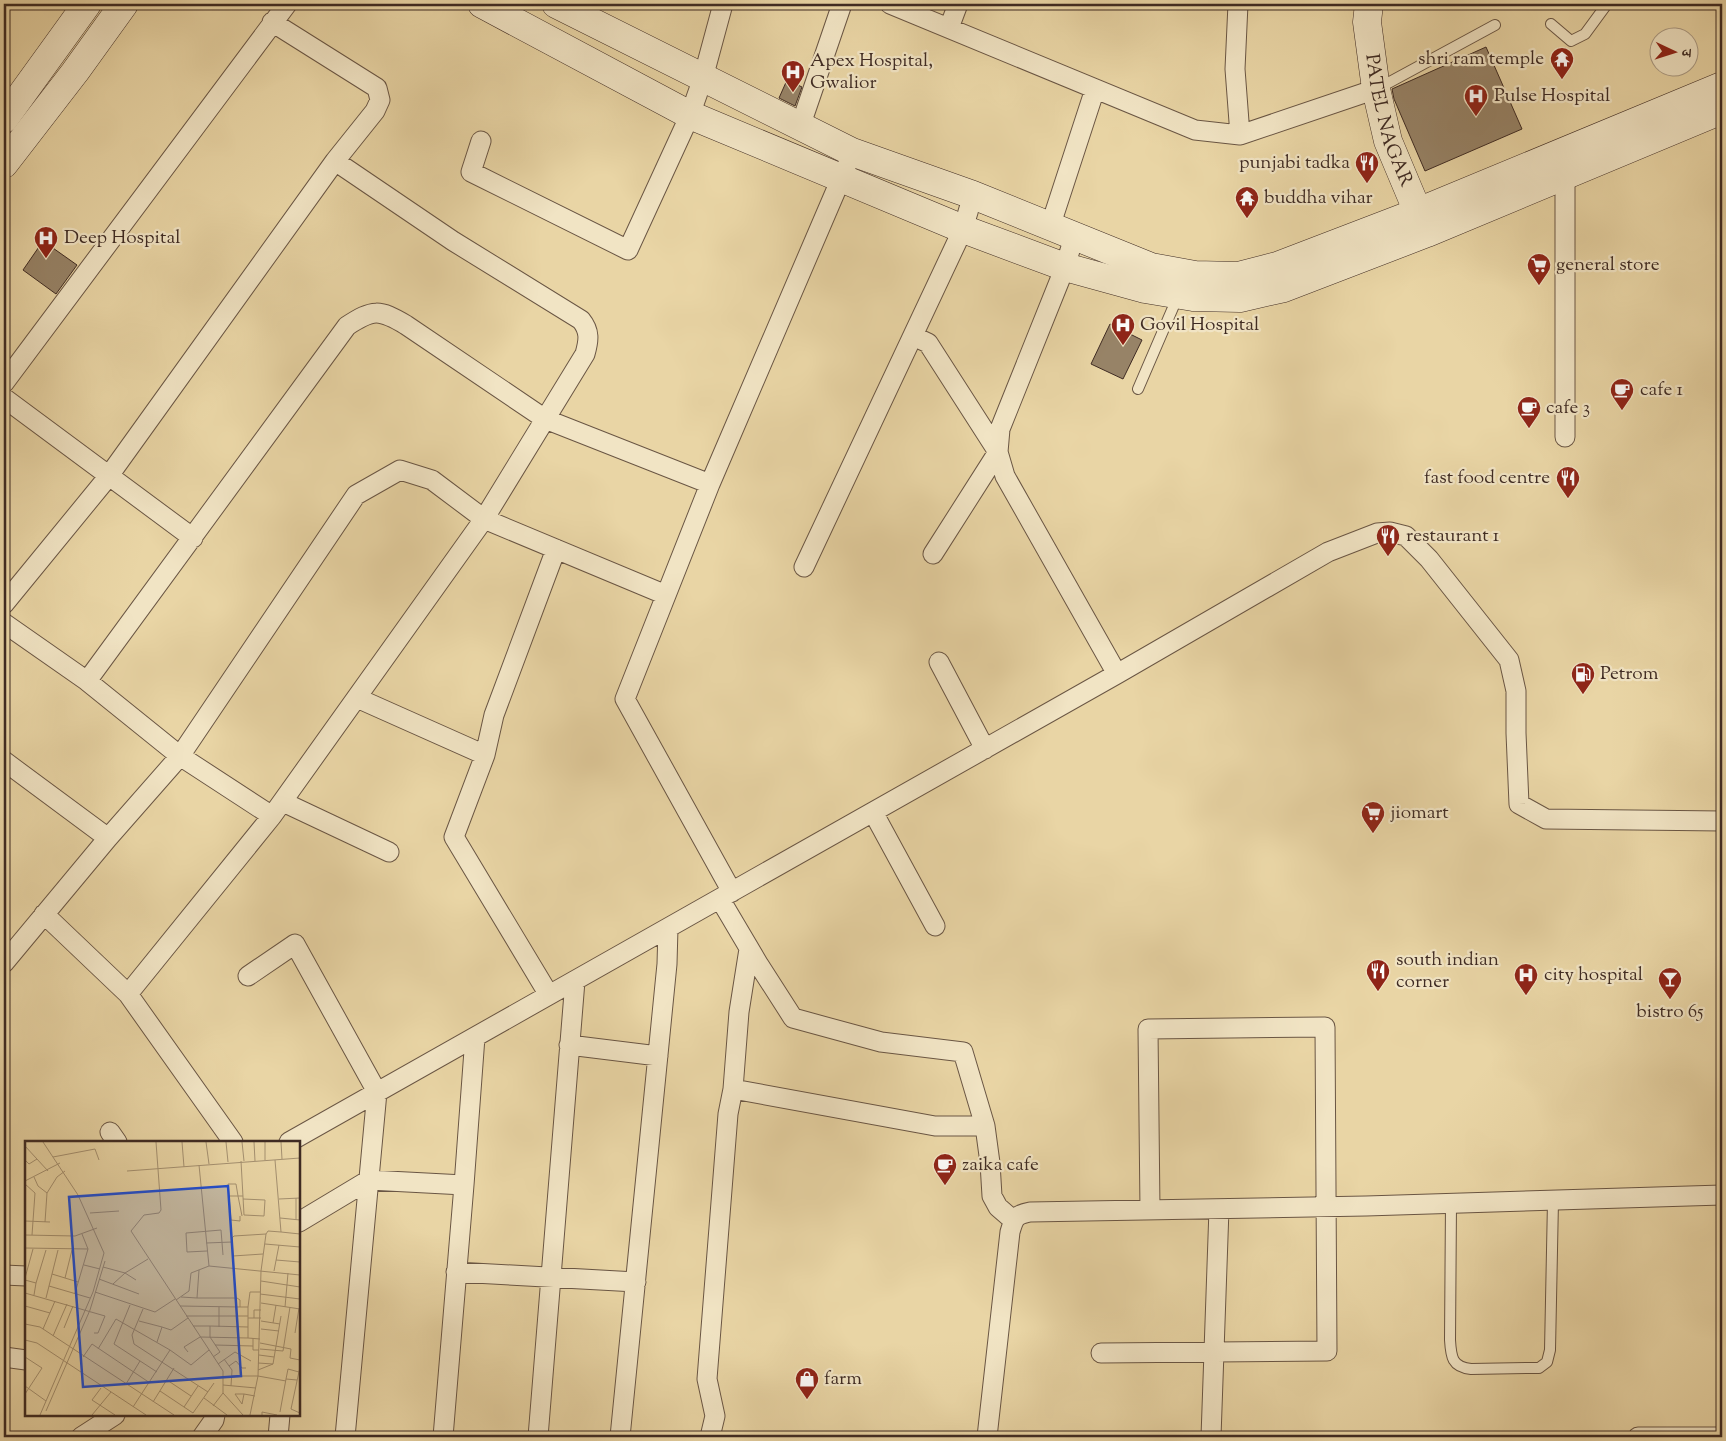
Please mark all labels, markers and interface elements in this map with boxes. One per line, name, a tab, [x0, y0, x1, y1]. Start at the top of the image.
north arrow	[1648, 28, 1698, 78]
place label: shri ram temple	[1418, 46, 1544, 73]
temple icon: shri ram temple	[1549, 46, 1575, 80]
place label: Apex Hospital, Gwalior	[810, 48, 933, 97]
text: उ	[1675, 48, 1695, 58]
street label: PATEL NAGAR	[1358, 52, 1419, 191]
hospital icon: Apex Hospital, Gwalior	[780, 59, 806, 93]
hospital icon: Pulse Hospital	[1463, 83, 1489, 117]
place label: Pulse Hospital	[1494, 83, 1610, 110]
place label: punjabi tadka	[1239, 150, 1350, 177]
restaurant icon: punjabi tadka	[1354, 150, 1380, 184]
temple icon: buddha vihar	[1234, 185, 1260, 219]
place label: buddha vihar	[1264, 185, 1373, 212]
hospital icon: Deep Hospital	[33, 225, 59, 259]
place label: Deep Hospital	[64, 225, 180, 252]
supermarket icon: general store	[1526, 252, 1552, 286]
place label: general store	[1556, 252, 1660, 279]
hospital icon: Govil Hospital	[1110, 312, 1136, 346]
place label: Govil Hospital	[1140, 312, 1259, 339]
cafe icon: cafe 1	[1609, 377, 1635, 411]
place label: cafe 1	[1640, 377, 1683, 404]
cafe icon: cafe 3	[1516, 395, 1542, 429]
place label: cafe 3	[1546, 395, 1590, 422]
place label: fast food centre	[1424, 465, 1550, 492]
restaurant icon: fast food centre	[1555, 465, 1581, 499]
restaurant icon: restaurant 1	[1375, 523, 1401, 557]
place label: restaurant 1	[1406, 523, 1500, 550]
fuel station icon: Petrom	[1570, 661, 1596, 695]
place label: Petrom	[1600, 661, 1659, 688]
supermarket icon: jiomart	[1360, 800, 1386, 834]
place label: jiomart	[1390, 800, 1449, 827]
place label: south indian corner	[1396, 947, 1499, 996]
restaurant icon: south indian corner	[1365, 958, 1391, 992]
hospital icon: city hospital	[1513, 962, 1539, 996]
place label: city hospital	[1544, 962, 1643, 989]
bar icon: bistro 65	[1657, 966, 1683, 1000]
place label: bistro 65	[1636, 999, 1704, 1026]
inset map	[25, 1141, 300, 1416]
cafe icon: zaika cafe	[932, 1152, 958, 1186]
place label: zaika cafe	[962, 1152, 1039, 1179]
shop icon: farm	[794, 1366, 820, 1400]
place label: farm	[824, 1366, 862, 1393]

